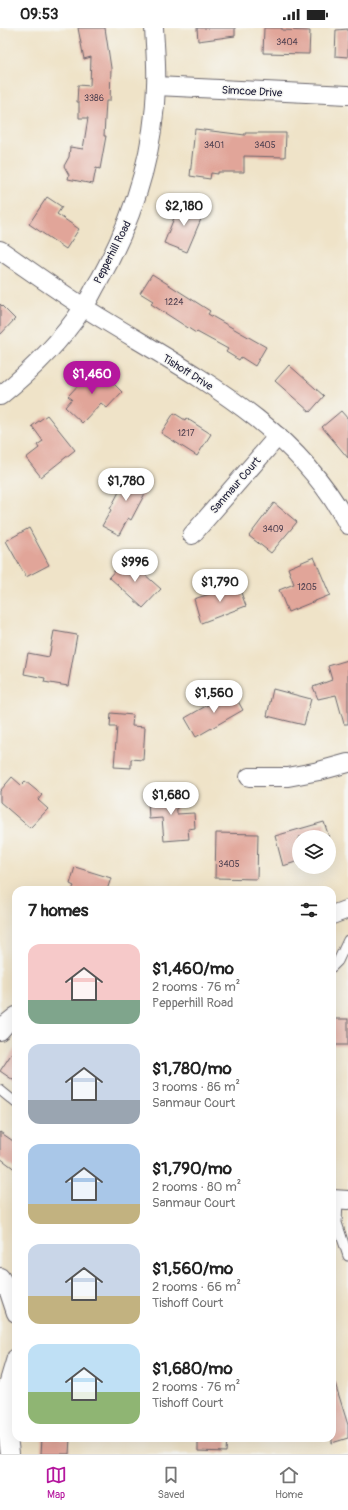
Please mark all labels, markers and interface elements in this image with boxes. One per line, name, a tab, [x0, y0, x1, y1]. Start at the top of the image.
text: 09:53	[20, 5, 58, 24]
house number: 3404	[276, 37, 299, 48]
street label: Simcoe Drive	[221, 83, 283, 100]
house number: 3386	[84, 93, 104, 104]
house number: 3401	[204, 140, 224, 151]
house number: 3405	[254, 140, 276, 151]
pin: $2,180	[151, 193, 217, 227]
text: $2,180	[165, 198, 203, 214]
street label: Pepperhill Road	[91, 219, 134, 286]
house number: 1224	[165, 297, 184, 308]
street label: Tishoff Drive	[160, 352, 216, 393]
pin: $1,460	[59, 361, 125, 395]
text: $1,460	[72, 366, 112, 382]
house number: 1217	[178, 428, 195, 439]
street label: Sanmaur Court	[207, 454, 264, 516]
pin: $1,780	[93, 468, 159, 502]
text: $1,780	[107, 473, 145, 489]
house number: 3409	[262, 524, 284, 535]
pin: $996	[111, 549, 159, 583]
text: $996	[121, 554, 149, 570]
pin: $1,790	[187, 569, 253, 603]
text: $1,790	[201, 574, 239, 590]
house number: 1205	[297, 582, 317, 593]
pin: $1,560	[181, 680, 247, 714]
text: $1,560	[195, 685, 233, 701]
pin: $1,680	[138, 782, 204, 816]
text: $1,680	[152, 787, 190, 803]
map controls	[292, 830, 336, 874]
button: layers	[292, 830, 336, 874]
house number: 3405	[218, 859, 240, 870]
icon: filters	[298, 899, 320, 921]
text: 7 homes	[28, 900, 88, 921]
text: $1,460/mo	[152, 958, 234, 979]
icon: home	[60, 960, 108, 1008]
text: 2 rooms · 76 m²	[152, 979, 240, 995]
text: Pepperhill Road	[152, 995, 233, 1011]
text: $1,780/mo	[152, 1058, 232, 1079]
icon: home	[60, 1060, 108, 1108]
text: 3 rooms · 86 m²	[152, 1079, 240, 1095]
text: Sanmaur Court	[152, 1095, 235, 1111]
text: $1,790/mo	[152, 1158, 232, 1179]
icon: home	[60, 1160, 108, 1208]
text: 2 rooms · 80 m²	[152, 1179, 241, 1195]
text: Sanmaur Court	[152, 1195, 235, 1211]
text: $1,560/mo	[152, 1258, 233, 1279]
icon: home	[60, 1260, 108, 1308]
text: 2 rooms · 66 m²	[152, 1279, 241, 1295]
text: Tishoff Court	[152, 1295, 223, 1311]
text: $1,680/mo	[152, 1358, 233, 1379]
icon: home	[60, 1360, 108, 1408]
text: 2 rooms · 76 m²	[152, 1379, 240, 1395]
text: Tishoff Court	[152, 1395, 223, 1411]
tab: Map	[45, 1464, 67, 1501]
tab: Saved	[157, 1464, 185, 1501]
tab: Home	[275, 1464, 303, 1501]

